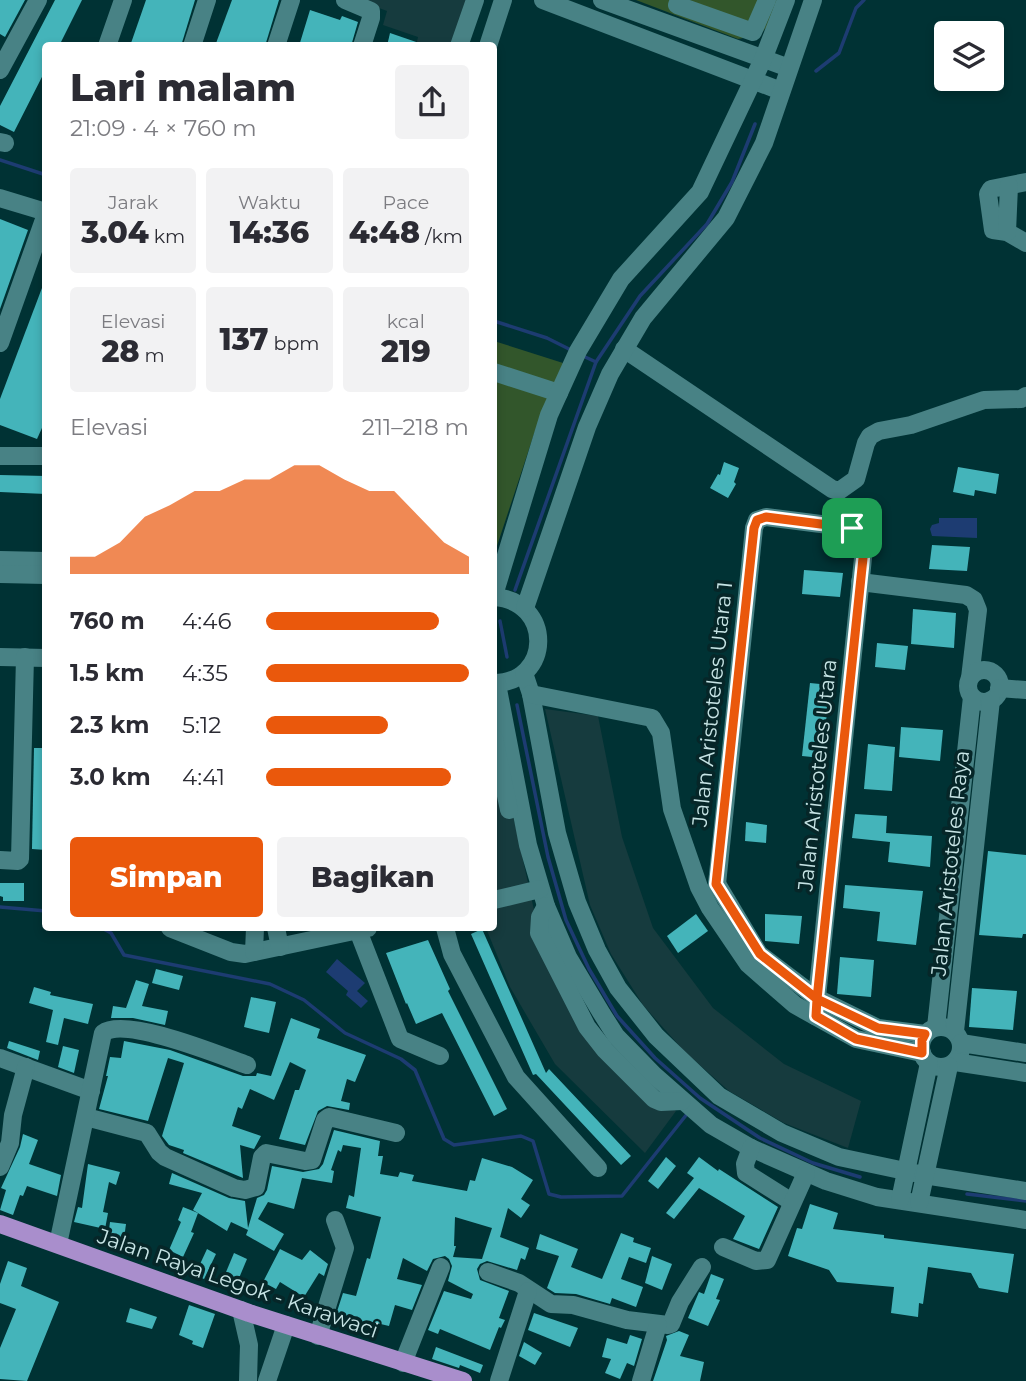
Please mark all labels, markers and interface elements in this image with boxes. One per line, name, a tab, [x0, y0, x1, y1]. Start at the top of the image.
map controls	[934, 21, 1004, 91]
button: layers	[934, 21, 1004, 91]
text: Lari malam	[70, 64, 296, 111]
button: share	[395, 65, 469, 139]
text: 21:09 · 4 × 760 m	[70, 114, 257, 142]
text: Jarak	[108, 191, 158, 214]
text: Waktu	[238, 191, 301, 214]
text: Pace	[383, 191, 429, 214]
text: 3.04	[81, 214, 149, 251]
text: 14:36	[230, 214, 309, 251]
text: 4:48	[349, 214, 420, 251]
text: km	[149, 225, 185, 248]
text: /km	[420, 225, 463, 248]
text: Elevasi	[101, 310, 165, 333]
text: kcal	[387, 310, 425, 333]
text: 137	[220, 321, 269, 358]
text: bpm	[269, 332, 319, 355]
text: 28	[102, 333, 140, 370]
text: 219	[381, 333, 431, 370]
text: m	[140, 344, 165, 367]
text: Elevasi	[70, 413, 148, 441]
text: 211–218 m	[362, 413, 469, 441]
pin	[822, 498, 882, 558]
icon: arrive	[833, 509, 871, 547]
street label: Jalan Aristoteles Utara 1	[687, 580, 737, 829]
text: 760 m	[70, 607, 145, 635]
text: 4:46	[182, 607, 231, 635]
street label: Jalan Aristoteles Utara	[792, 658, 842, 893]
text: 1.5 km	[70, 659, 144, 687]
text: 4:35	[182, 659, 228, 687]
text: 2.3 km	[70, 711, 149, 739]
text: 5:12	[182, 711, 221, 739]
street label: Jalan Aristoteles Raya	[926, 749, 974, 978]
text: 3.0 km	[70, 763, 151, 791]
text: 4:41	[182, 763, 225, 791]
button: Simpan	[70, 837, 263, 917]
button: Bagikan	[277, 837, 469, 917]
street label: Jalan Raya Legok - Karawaci	[93, 1223, 382, 1343]

